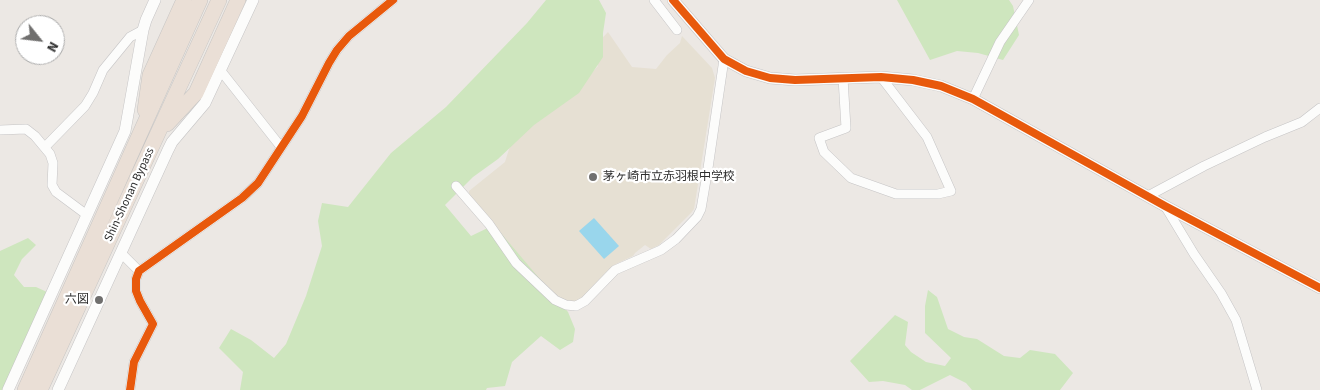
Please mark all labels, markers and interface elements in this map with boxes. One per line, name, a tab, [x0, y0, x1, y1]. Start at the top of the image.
north arrow	[15, 15, 65, 65]
text: N	[41, 38, 63, 56]
street label: Shin-Shonan Bypass	[102, 146, 158, 244]
place label: 茅ヶ崎市立赤羽根中学校	[603, 170, 735, 184]
marker: 茅ヶ崎市立赤羽根中学校	[587, 171, 599, 183]
place label: 六図	[65, 293, 89, 307]
marker: 六図	[93, 294, 105, 306]

